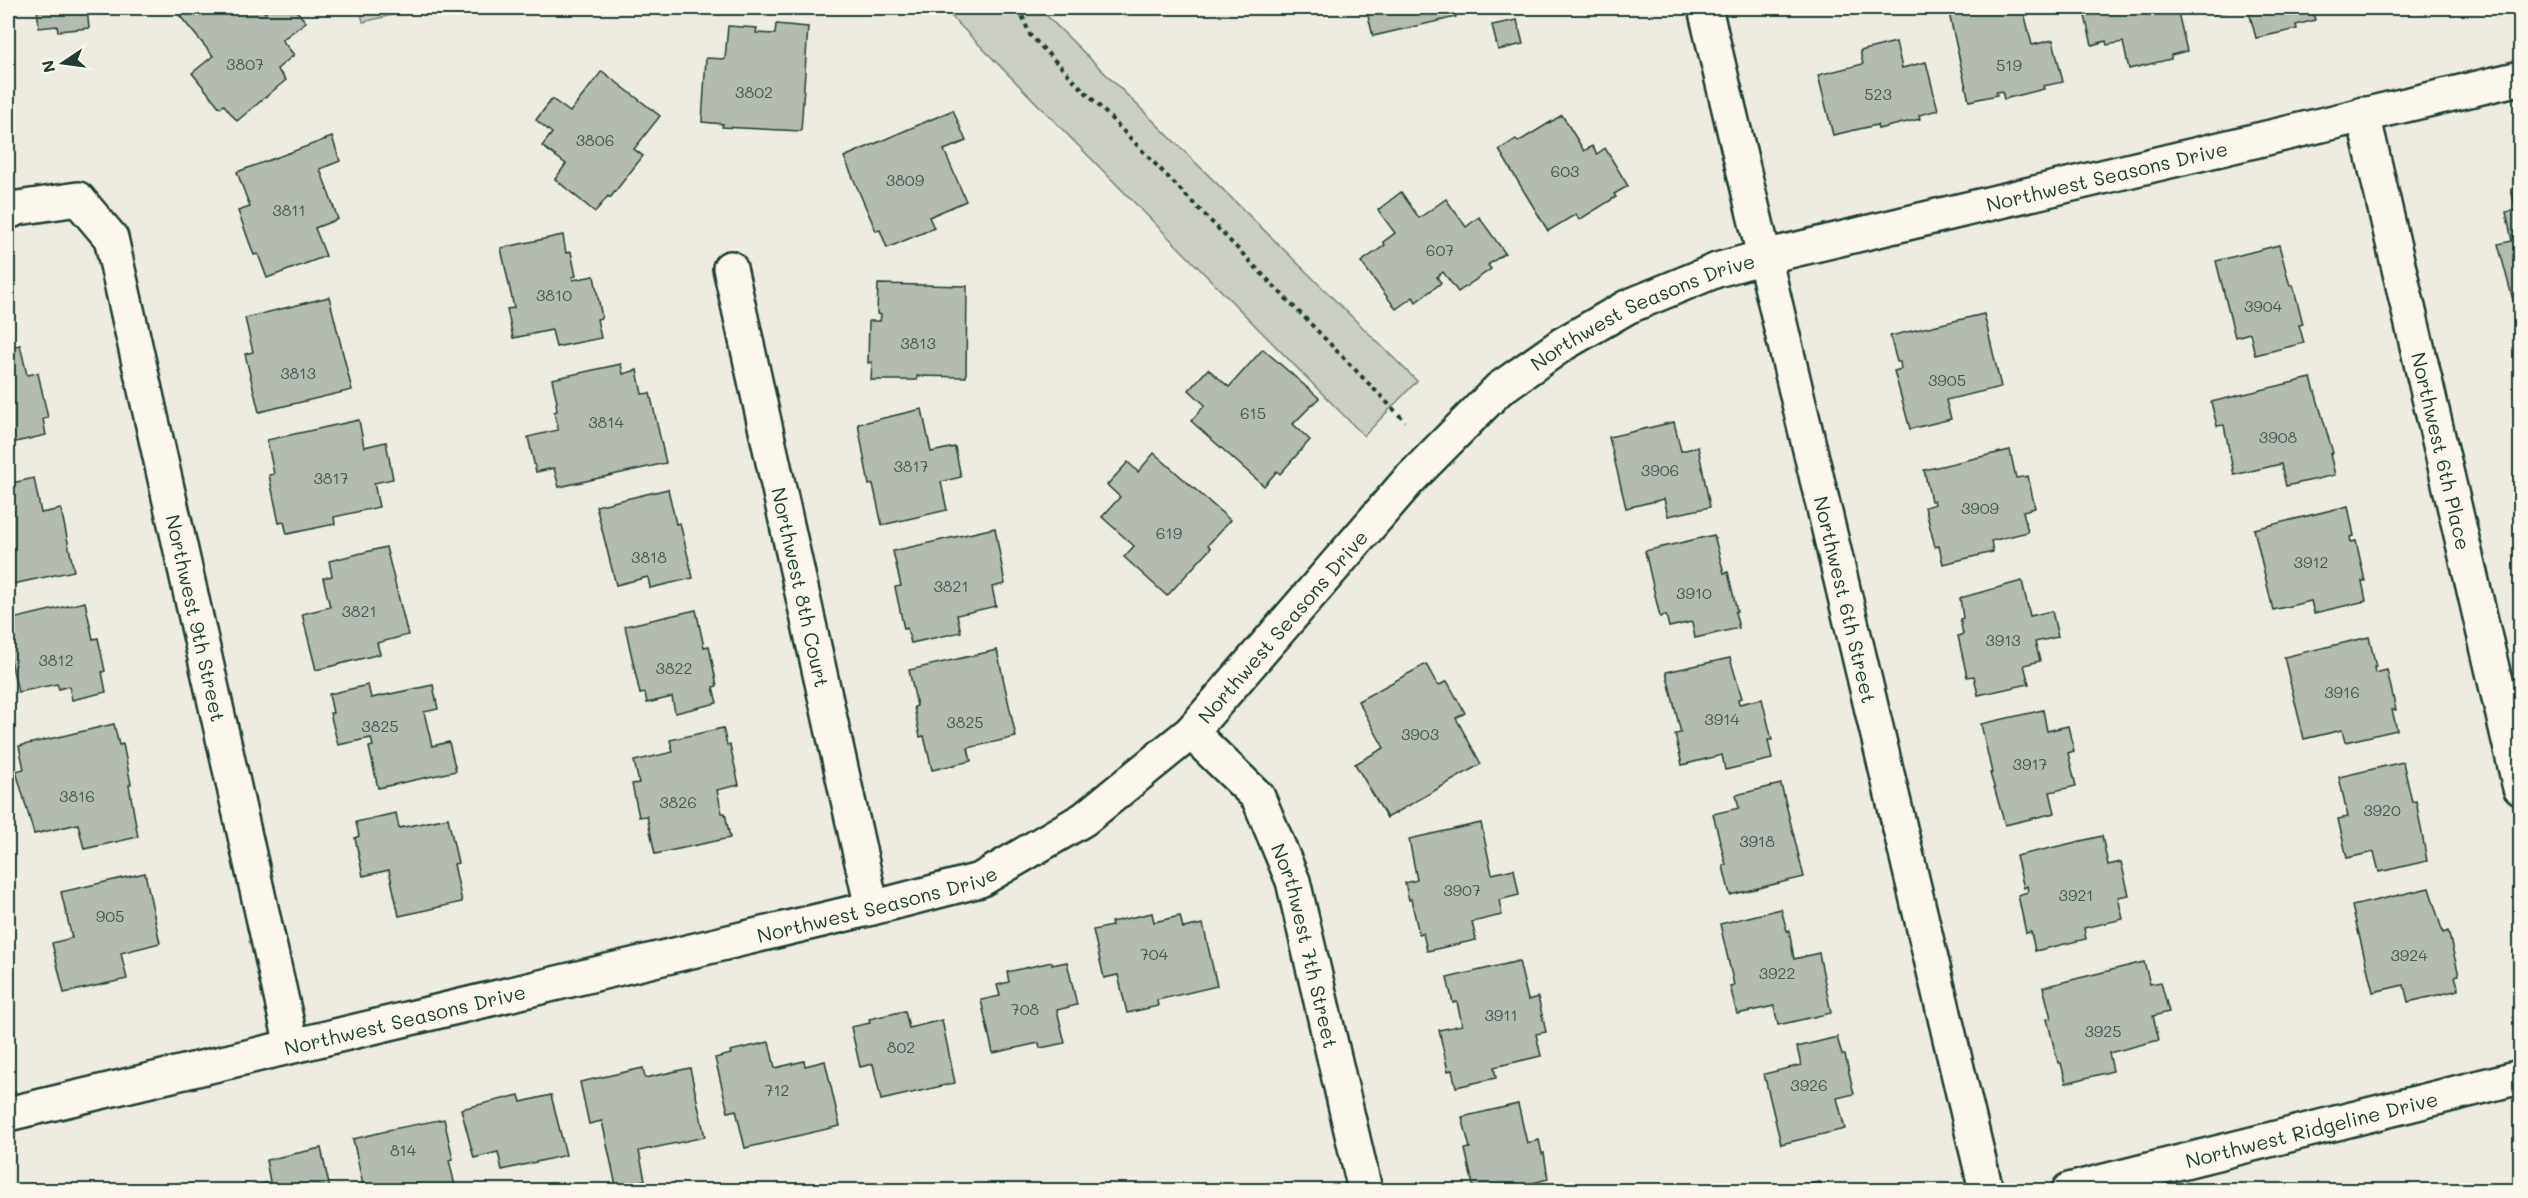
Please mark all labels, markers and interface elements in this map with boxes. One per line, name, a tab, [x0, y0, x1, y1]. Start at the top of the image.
north arrow	[33, 33, 93, 93]
house number: 3807	[226, 53, 264, 74]
house number: 519	[1996, 54, 2022, 75]
text: N	[36, 58, 59, 75]
house number: 3802	[735, 81, 773, 102]
house number: 523	[1864, 83, 1892, 104]
house number: 3806	[576, 129, 614, 150]
street label: Northwest Seasons Drive	[1983, 135, 2230, 217]
house number: 603	[1551, 160, 1579, 181]
house number: 3809	[886, 169, 924, 190]
house number: 3811	[272, 199, 306, 220]
house number: 607	[1426, 239, 1454, 260]
street label: Northwest Seasons Drive	[1525, 247, 1758, 376]
house number: 3810	[536, 284, 572, 305]
house number: 3904	[2244, 295, 2283, 316]
house number: 3813	[900, 332, 936, 353]
street label: Northwest 6th Place	[2406, 350, 2477, 552]
house number: 3813	[280, 362, 316, 383]
house number: 3905	[1928, 369, 1966, 390]
house number: 615	[1240, 402, 1266, 423]
house number: 3814	[588, 411, 624, 432]
house number: 3908	[2259, 426, 2298, 447]
house number: 3817	[893, 455, 929, 476]
house number: 3906	[1641, 459, 1679, 480]
house number: 3817	[313, 467, 349, 488]
street label: Northwest 8th Court	[766, 485, 836, 690]
street label: Northwest 6th Street	[1808, 493, 1883, 706]
house number: 3909	[1961, 497, 1999, 518]
street label: Northwest 9th Street	[160, 512, 232, 724]
house number: 619	[1156, 522, 1182, 543]
street label: Northwest Seasons Drive	[1192, 524, 1373, 728]
house number: 3818	[631, 546, 667, 567]
house number: 3912	[2294, 551, 2328, 572]
house number: 3821	[933, 575, 969, 596]
house number: 3910	[1676, 582, 1712, 603]
house number: 3821	[341, 600, 377, 621]
house number: 3913	[1985, 629, 2021, 650]
house number: 3812	[38, 649, 74, 670]
house number: 3822	[656, 657, 692, 678]
house number: 3916	[2324, 681, 2360, 702]
house number: 3914	[1704, 708, 1740, 729]
house number: 3825	[946, 711, 984, 732]
house number: 3825	[361, 715, 399, 736]
house number: 3903	[1401, 723, 1439, 744]
house number: 3917	[2013, 753, 2048, 774]
house number: 3816	[59, 785, 95, 806]
house number: 3826	[659, 791, 697, 812]
house number: 3920	[2363, 799, 2401, 820]
house number: 3918	[1739, 830, 1775, 851]
street label: Northwest 7th Street	[1266, 839, 1345, 1051]
street label: Northwest Seasons Drive	[754, 860, 1002, 948]
house number: 3907	[1443, 879, 1481, 900]
house number: 3921	[2059, 884, 2093, 905]
house number: 905	[96, 905, 124, 926]
house number: 704	[1140, 943, 1169, 964]
house number: 3924	[2390, 944, 2428, 965]
house number: 3922	[1759, 962, 1795, 983]
street label: Northwest Seasons Drive	[281, 978, 528, 1061]
house number: 708	[1011, 998, 1040, 1019]
house number: 3911	[1484, 1004, 1518, 1025]
house number: 3925	[2084, 1020, 2122, 1041]
house number: 802	[887, 1036, 915, 1057]
house number: 3926	[1790, 1074, 1828, 1095]
house number: 712	[765, 1079, 789, 1100]
street label: Northwest Ridgeline Drive	[2183, 1085, 2440, 1173]
house number: 814	[390, 1139, 417, 1160]

